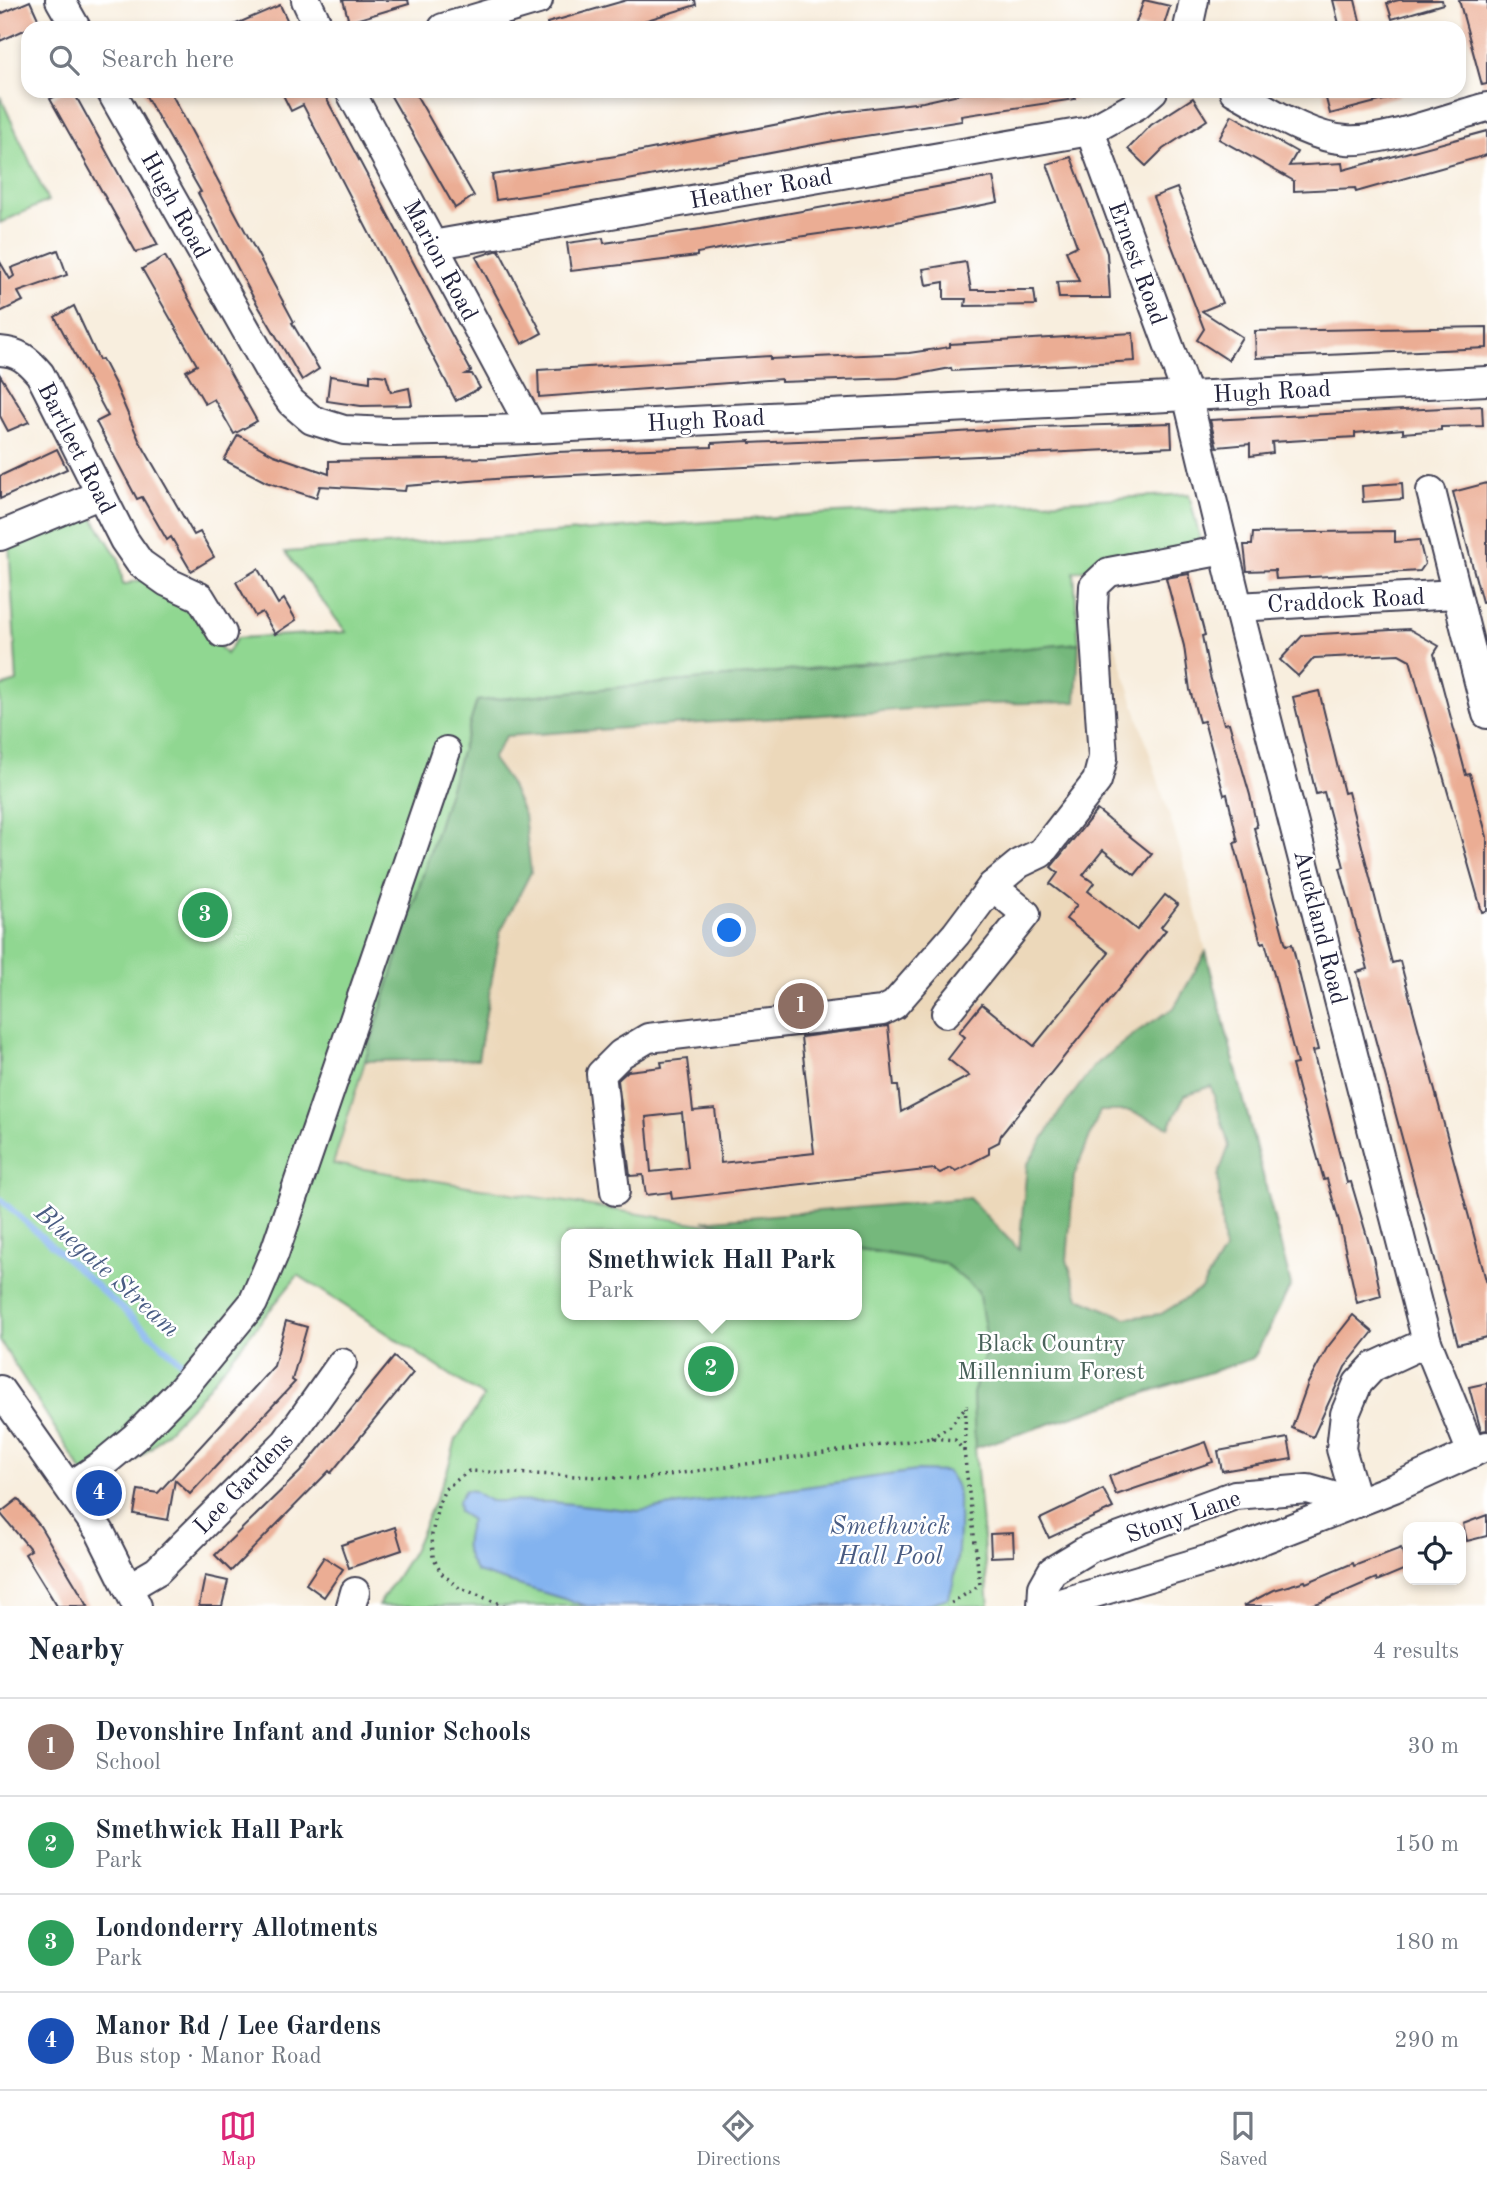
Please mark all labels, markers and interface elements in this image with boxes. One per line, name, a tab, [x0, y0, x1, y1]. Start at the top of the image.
search box	[21, 21, 1466, 98]
icon: search	[45, 41, 83, 79]
text: Search here	[101, 47, 234, 73]
street label: Hugh Road	[135, 149, 213, 263]
street label: Heather Road	[688, 166, 835, 214]
street label: Marion Road	[397, 196, 481, 325]
street label: Ernest Road	[1103, 199, 1170, 329]
street label: Hugh Road	[1213, 378, 1332, 408]
street label: Bartleet Road	[32, 379, 119, 518]
street label: Hugh Road	[647, 407, 766, 437]
street label: Craddock Road	[1267, 586, 1426, 618]
street label: Auckland Road	[1288, 848, 1350, 1007]
pin: 3	[182, 889, 228, 941]
your location	[712, 913, 746, 947]
pin: 1	[778, 980, 824, 1032]
water label: Bluegate Stream	[29, 1199, 184, 1343]
popup	[561, 1229, 862, 1320]
text: Smethwick Hall Park	[587, 1248, 836, 1274]
text: Park	[587, 1279, 634, 1302]
park label: Black Country Millennium Forest	[957, 1333, 1145, 1385]
pin: 2	[688, 1343, 734, 1395]
street label: Lee Gardens	[190, 1429, 299, 1540]
pin: 4	[76, 1467, 122, 1519]
street label: Stony Lane	[1123, 1487, 1244, 1549]
water label: Smethwick Hall Pool	[830, 1514, 950, 1570]
map controls	[1403, 1522, 1466, 1585]
button: locate	[1403, 1522, 1466, 1585]
text: Nearby	[28, 1636, 125, 1666]
text: 4 results	[1373, 1640, 1459, 1663]
text: Devonshire Infant and Junior Schools	[95, 1720, 531, 1746]
text: 1	[44, 1735, 58, 1758]
text: 30 m	[1408, 1735, 1459, 1758]
text: School	[95, 1751, 161, 1774]
text: Smethwick Hall Park	[95, 1818, 344, 1844]
text: 2	[44, 1833, 58, 1856]
text: 150 m	[1394, 1833, 1459, 1856]
text: Park	[95, 1849, 142, 1872]
text: Londonderry Allotments	[95, 1916, 378, 1942]
text: 3	[44, 1931, 58, 1954]
text: 180 m	[1394, 1931, 1459, 1954]
text: Park	[95, 1947, 142, 1970]
text: Manor Rd / Lee Gardens	[95, 2014, 381, 2040]
text: 4	[44, 2029, 58, 2052]
text: 290 m	[1394, 2029, 1459, 2052]
text: Bus stop · Manor Road	[95, 2045, 322, 2068]
tab: Map	[219, 2107, 257, 2172]
tab: Directions	[696, 2107, 781, 2172]
tab: Saved	[1219, 2107, 1268, 2172]

